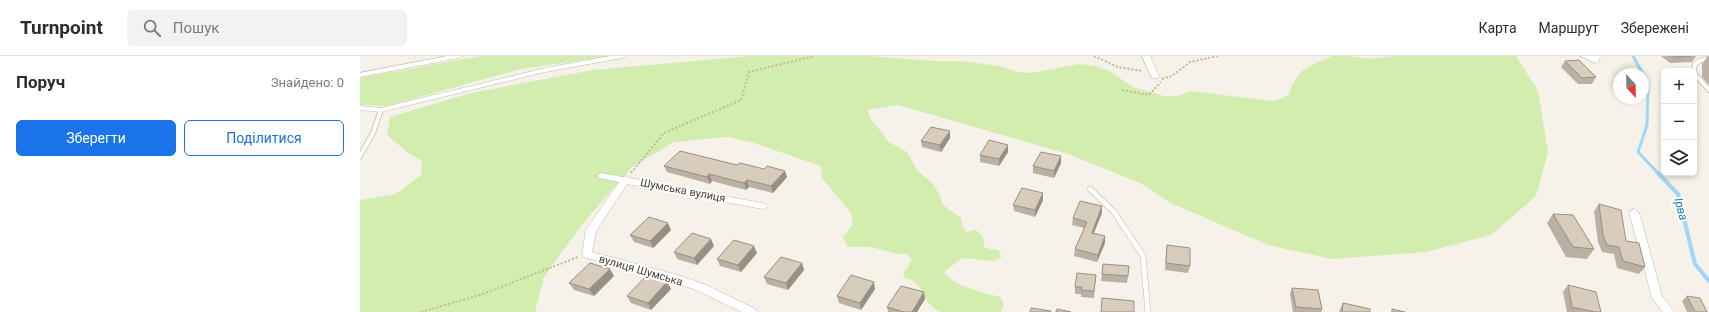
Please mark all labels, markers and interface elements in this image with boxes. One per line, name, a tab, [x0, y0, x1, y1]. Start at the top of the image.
search box	[127, 10, 407, 46]
text: Turnpoint	[20, 16, 103, 39]
icon: search	[141, 17, 163, 39]
text: Пошук	[173, 19, 219, 37]
text: Карта	[1478, 20, 1517, 36]
text: Маршрут	[1539, 20, 1599, 36]
text: Збережені	[1621, 20, 1689, 36]
north arrow	[1613, 68, 1649, 104]
map controls	[1661, 68, 1697, 176]
button: +	[1661, 68, 1697, 104]
text: Поруч	[16, 72, 65, 92]
text: Знайдено: 0	[271, 75, 344, 90]
button: −	[1661, 104, 1697, 140]
button: Зберегти	[16, 120, 176, 156]
button: Поділитися	[184, 120, 344, 156]
button: layers	[1661, 140, 1697, 176]
street label: Шумська вулиця	[639, 176, 727, 205]
water label: Ірва	[1671, 196, 1691, 222]
street label: вулиця Шумська	[597, 252, 684, 289]

